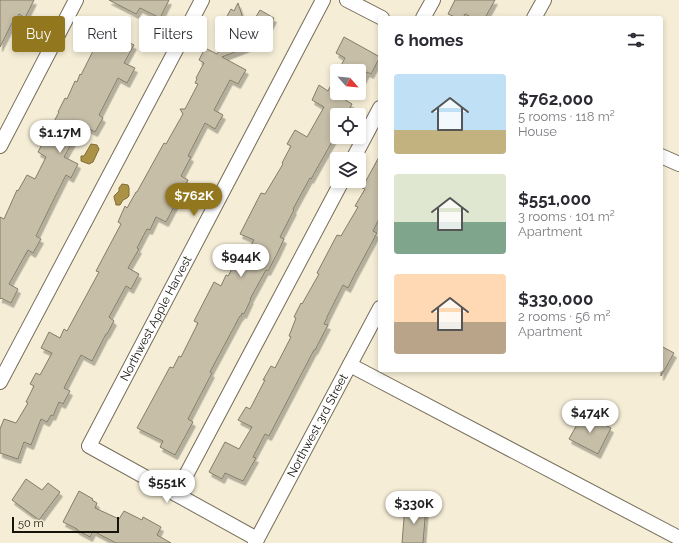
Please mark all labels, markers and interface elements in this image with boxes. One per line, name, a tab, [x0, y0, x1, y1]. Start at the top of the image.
chip: Buy	[12, 16, 65, 52]
chip: Rent	[73, 16, 131, 52]
chip: Filters	[139, 16, 207, 52]
chip: New	[215, 16, 273, 52]
icon: filters	[625, 29, 647, 51]
text: 6 homes	[394, 30, 463, 50]
north arrow	[330, 64, 366, 100]
map controls	[330, 64, 366, 188]
text: $762,000	[518, 89, 593, 109]
icon: home	[426, 90, 474, 138]
button: locate	[330, 108, 366, 144]
text: 5 rooms · 118 m²	[518, 109, 615, 124]
pin: $1.17M	[27, 120, 93, 154]
text: House	[518, 124, 557, 139]
text: $1.17M	[39, 125, 81, 140]
button: layers	[330, 152, 366, 188]
pin: $762K	[166, 183, 222, 217]
text: $762K	[174, 188, 214, 203]
text: $551,000	[518, 189, 591, 209]
icon: home	[426, 190, 474, 238]
text: 3 rooms · 101 m²	[518, 209, 615, 224]
text: Apartment	[518, 224, 582, 239]
pin: $944K	[213, 244, 269, 278]
text: $944K	[221, 249, 261, 264]
street label: Northwest Apple Harvest	[117, 253, 194, 384]
text: $330,000	[518, 289, 593, 309]
icon: home	[426, 290, 474, 338]
text: 2 rooms · 56 m²	[518, 309, 610, 324]
text: Apartment	[518, 324, 582, 339]
street label: Northwest 3rd Street	[284, 371, 351, 480]
pin: $474K	[562, 400, 618, 434]
text: $474K	[571, 405, 609, 420]
pin: $551K	[139, 470, 195, 504]
text: $551K	[148, 475, 186, 490]
pin: $330K	[386, 491, 442, 525]
text: $330K	[394, 496, 434, 511]
scale bar	[12, 515, 119, 534]
text: 50 m	[18, 517, 44, 530]

